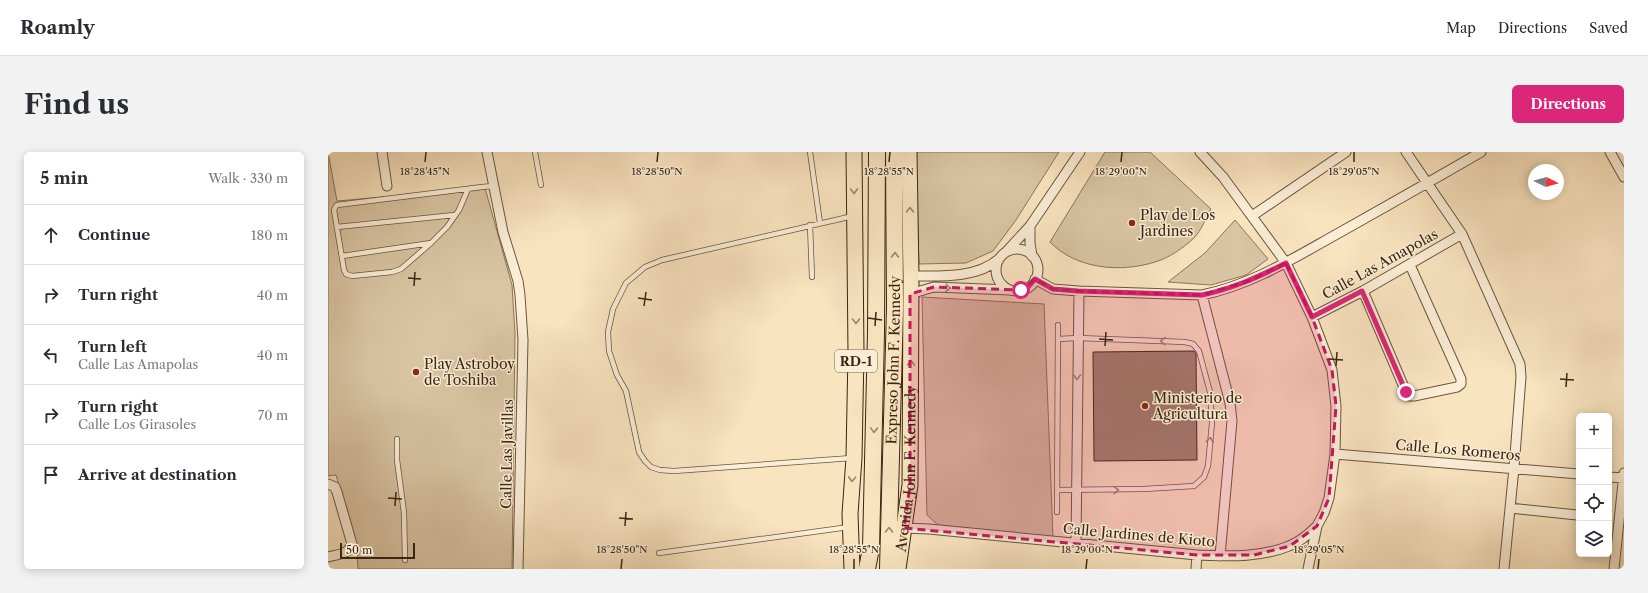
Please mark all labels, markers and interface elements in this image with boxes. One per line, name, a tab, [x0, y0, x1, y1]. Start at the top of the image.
text: Roamly	[20, 16, 95, 39]
text: Map	[1446, 19, 1476, 37]
text: Directions	[1498, 19, 1567, 37]
text: Saved	[1589, 19, 1628, 37]
button: Directions	[1512, 85, 1624, 123]
text: Find us	[24, 87, 129, 121]
north arrow	[1528, 164, 1564, 200]
text: 18°28'45"N	[400, 165, 450, 178]
text: 18°28'50"N	[632, 165, 683, 178]
text: 18°28'55"N	[864, 165, 914, 178]
text: 18°29'00"N	[1095, 165, 1147, 178]
text: 18°29'05"N	[1329, 165, 1379, 178]
text: 5 min	[40, 168, 88, 188]
text: Walk · 330 m	[208, 170, 288, 186]
one-way arrow	[850, 188, 858, 194]
place label: Play de Los Jardines	[1138, 206, 1215, 240]
one-way arrow	[905, 207, 914, 213]
marker: Play de Los Jardines	[1127, 218, 1137, 228]
icon: ahead	[40, 224, 62, 246]
text: Continue	[78, 225, 150, 244]
street label: Calle Las Amapolas	[1319, 225, 1441, 303]
text: 180 m	[251, 227, 288, 243]
one-way arrow	[891, 252, 899, 258]
street label: Expreso John F. Kennedy	[882, 276, 904, 445]
route start	[1012, 281, 1030, 299]
icon: right	[40, 284, 62, 306]
one-way arrow	[945, 284, 951, 292]
text: Turn right	[78, 285, 158, 304]
text: 40 m	[257, 287, 288, 303]
one-way arrow	[852, 318, 860, 324]
text: Turn left	[78, 337, 147, 356]
one-way arrow	[1160, 337, 1166, 345]
icon: left	[40, 344, 62, 366]
text: 40 m	[257, 347, 288, 363]
road number: RD-1	[835, 350, 877, 372]
place label: Play Astroboy de Toshiba	[424, 355, 515, 389]
text: Calle Las Amapolas	[78, 356, 198, 372]
one-way arrow	[907, 360, 915, 366]
marker: Play Astroboy de Toshiba	[411, 367, 421, 377]
one-way arrow	[1073, 374, 1082, 380]
route end	[1397, 383, 1415, 401]
street label: Avenida John F. Kennedy	[891, 385, 919, 554]
place label: Ministerio de Agricultura	[1152, 389, 1242, 423]
text: Turn right	[78, 397, 158, 416]
street label: Calle Las Javillas	[497, 399, 517, 509]
marker: Ministerio de Agricultura	[1140, 401, 1150, 411]
icon: right	[40, 404, 62, 426]
text: 70 m	[258, 407, 288, 423]
map controls	[1576, 413, 1612, 557]
button: +	[1576, 413, 1612, 449]
text: Calle Los Girasoles	[78, 416, 196, 432]
one-way arrow	[870, 427, 878, 433]
one-way arrow	[1206, 436, 1215, 443]
street label: Calle Los Romeros	[1395, 436, 1521, 464]
button: −	[1576, 449, 1612, 485]
icon: arrive	[40, 464, 62, 486]
text: Arrive at destination	[78, 465, 237, 484]
one-way arrow	[848, 476, 857, 482]
one-way arrow	[1113, 485, 1119, 494]
button: locate	[1576, 485, 1612, 521]
street label: Calle Jardines de Kioto	[1062, 519, 1216, 551]
button: layers	[1576, 521, 1612, 557]
one-way arrow	[885, 527, 894, 533]
scale bar	[340, 541, 415, 560]
text: 50 m	[346, 543, 372, 557]
text: 18°28'50"N	[597, 543, 648, 556]
text: 18°28'55"N	[829, 543, 879, 556]
text: 18°29'00"N	[1061, 543, 1113, 556]
text: 18°29'05"N	[1294, 543, 1344, 556]

